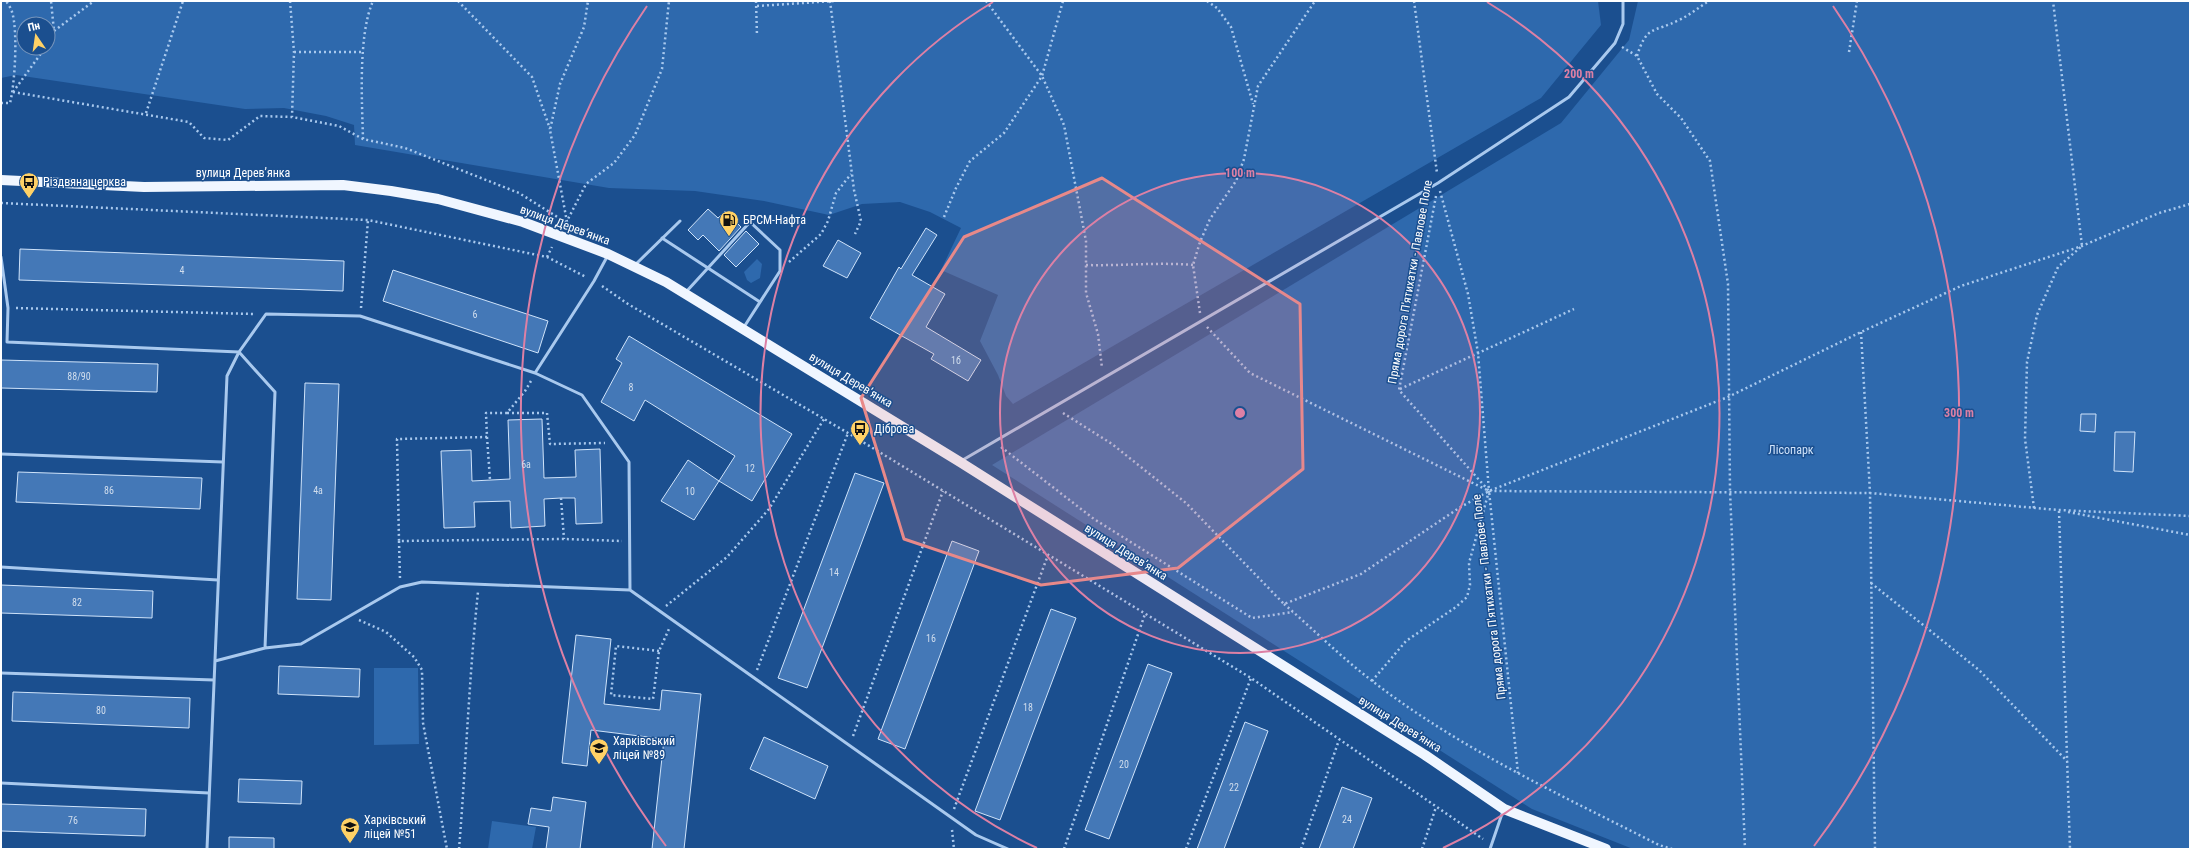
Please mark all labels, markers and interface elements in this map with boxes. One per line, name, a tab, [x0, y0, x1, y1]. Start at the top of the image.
north arrow	[16, 16, 56, 56]
text: Пн	[26, 19, 41, 34]
text: 200 m	[1564, 67, 1594, 81]
street label: вулиця Дерев’янка	[196, 166, 291, 180]
text: 100 m	[1225, 166, 1255, 180]
bus stop icon: Різдвяна церква	[18, 171, 40, 199]
place label: Різдвяна церква	[43, 175, 126, 189]
street label: Пряма дорога П'ятихатки - Павлове Поле	[1385, 179, 1435, 385]
street label: вулиця Дерев’янка	[518, 202, 612, 248]
fuel station icon: БРСМ-Нафта	[718, 209, 740, 237]
place label: БРСМ-Нафта	[743, 213, 806, 227]
house number: 4	[180, 265, 185, 276]
house number: 6	[473, 309, 478, 320]
street label: вулиця Дерев’янка	[807, 350, 895, 411]
house number: 1б	[951, 355, 961, 366]
house number: 88/90	[67, 371, 91, 382]
house number: 8	[629, 382, 634, 393]
centre of rings	[1233, 406, 1247, 420]
text: 300 m	[1944, 406, 1974, 420]
bus stop icon: Діброва	[849, 418, 871, 446]
place label: Діброва	[874, 422, 914, 436]
park label: Лісопарк	[1768, 443, 1814, 457]
house number: 6а	[521, 459, 531, 470]
house number: 12	[745, 463, 755, 474]
house number: 86	[104, 485, 114, 496]
house number: 4а	[313, 485, 323, 496]
house number: 10	[685, 486, 695, 497]
street label: Пряма дорога П'ятихатки - Павлове Поле	[1469, 493, 1509, 700]
street label: вулиця Дерев’янка	[1082, 521, 1170, 583]
house number: 14	[829, 567, 839, 578]
house number: 82	[72, 597, 82, 608]
house number: 16	[926, 633, 936, 644]
street label: вулиця Дерев’янка	[1356, 693, 1444, 755]
house number: 18	[1023, 702, 1033, 713]
house number: 80	[96, 705, 106, 716]
place label: Харківський ліцей №89	[613, 734, 675, 762]
school or university icon: Харківський ліцей №89	[588, 737, 610, 765]
house number: 20	[1119, 759, 1129, 770]
house number: 22	[1229, 782, 1239, 793]
place label: Харківський ліцей №51	[364, 813, 426, 841]
house number: 24	[1342, 814, 1352, 825]
house number: 76	[68, 815, 78, 826]
school or university icon: Харківський ліцей №51	[339, 816, 361, 844]

